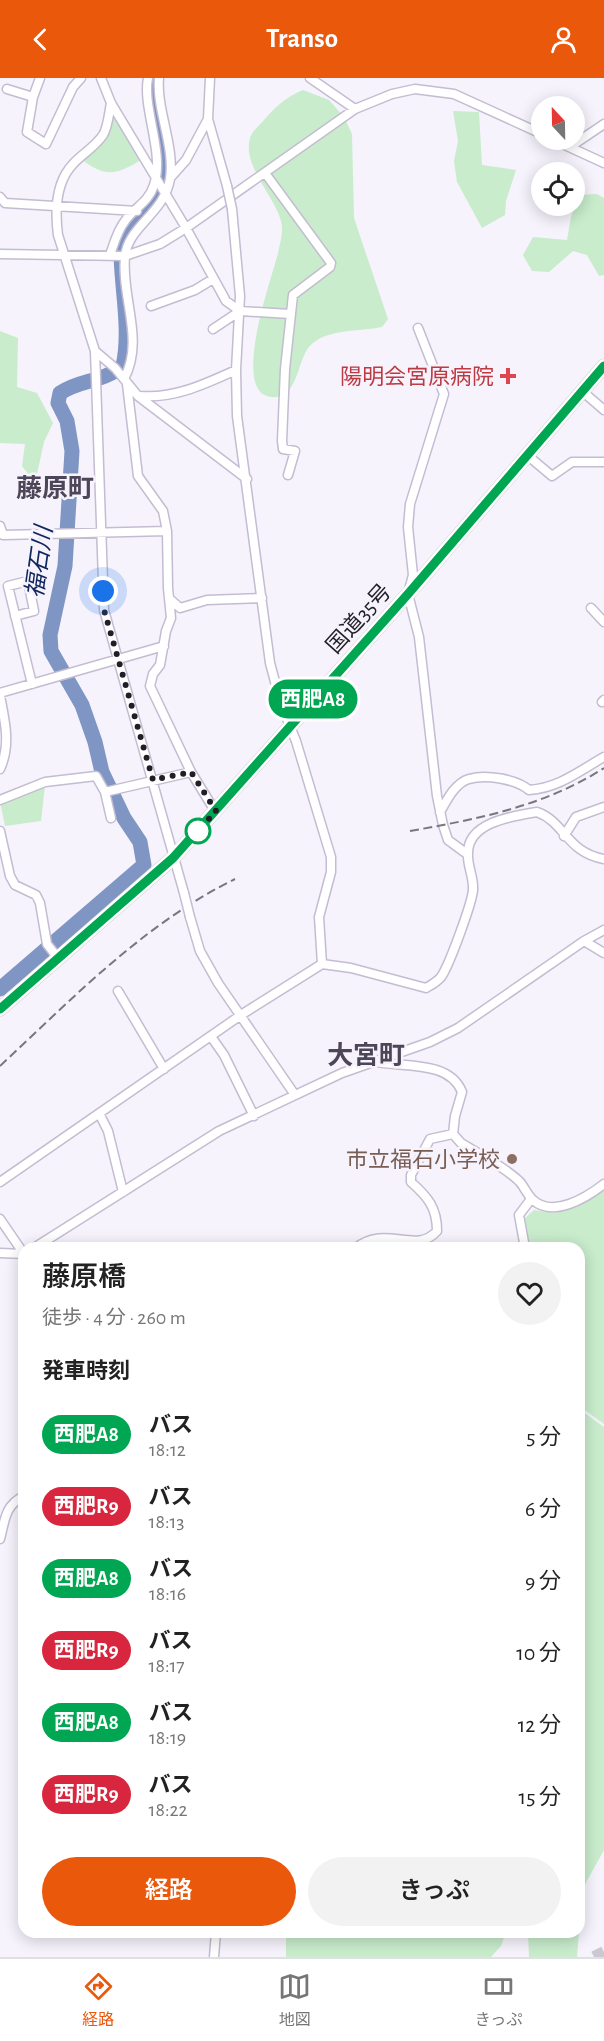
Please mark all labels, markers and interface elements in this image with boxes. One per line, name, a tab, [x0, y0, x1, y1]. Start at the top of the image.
icon: back	[24, 23, 57, 56]
icon: person	[547, 23, 580, 56]
text: Transo	[266, 25, 338, 52]
north arrow	[531, 96, 585, 150]
map controls	[531, 96, 585, 216]
button: locate	[531, 162, 585, 216]
place label: 陽明会宮原病院	[340, 365, 494, 388]
marker: 陽明会宮原病院	[499, 367, 517, 385]
district label: 藤原町	[16, 474, 94, 502]
water label: 福石川	[21, 522, 57, 599]
your location	[88, 576, 118, 606]
street label: 国道35号	[322, 579, 395, 657]
line badge: 西肥A8	[271, 680, 355, 718]
text: 西肥A8	[281, 689, 345, 710]
unlabelled marker	[185, 818, 211, 844]
district label: 大宮町	[327, 1041, 405, 1069]
place label: 市立福石小学校	[346, 1148, 500, 1171]
marker: 市立福石小学校	[505, 1152, 519, 1166]
button: heart	[498, 1262, 561, 1325]
text: 藤原橋	[42, 1264, 126, 1292]
text: 徒歩 · 4 分 · 260 m	[42, 1308, 186, 1328]
text: 発車時刻	[42, 1360, 130, 1382]
text: バス	[149, 1414, 193, 1436]
text: 西肥A8	[54, 1424, 119, 1445]
text: 5 分	[526, 1426, 561, 1448]
text: 18:12	[149, 1440, 186, 1460]
text: バス	[149, 1486, 193, 1508]
text: 西肥R9	[54, 1496, 119, 1517]
text: 6 分	[525, 1498, 561, 1520]
text: 18:13	[149, 1512, 185, 1532]
text: バス	[149, 1558, 193, 1580]
text: 西肥A8	[54, 1568, 119, 1589]
text: 9 分	[525, 1570, 561, 1592]
text: 18:16	[149, 1584, 186, 1604]
text: バス	[149, 1630, 193, 1652]
text: 西肥R9	[54, 1640, 119, 1661]
text: 10 分	[516, 1642, 561, 1664]
text: 18:17	[149, 1656, 185, 1676]
text: バス	[149, 1702, 193, 1724]
text: 西肥A8	[54, 1712, 119, 1733]
text: 12 分	[518, 1714, 561, 1736]
text: 18:19	[149, 1728, 186, 1748]
text: バス	[149, 1774, 193, 1796]
text: 西肥R9	[54, 1784, 119, 1805]
text: 15 分	[519, 1786, 561, 1808]
text: 18:22	[149, 1800, 188, 1820]
button: 経路	[42, 1857, 296, 1926]
button: きっぷ	[308, 1857, 561, 1926]
tab: 経路	[82, 1970, 115, 2030]
tab: 地図	[278, 1970, 311, 2030]
tab: きっぷ	[475, 1970, 522, 2030]

